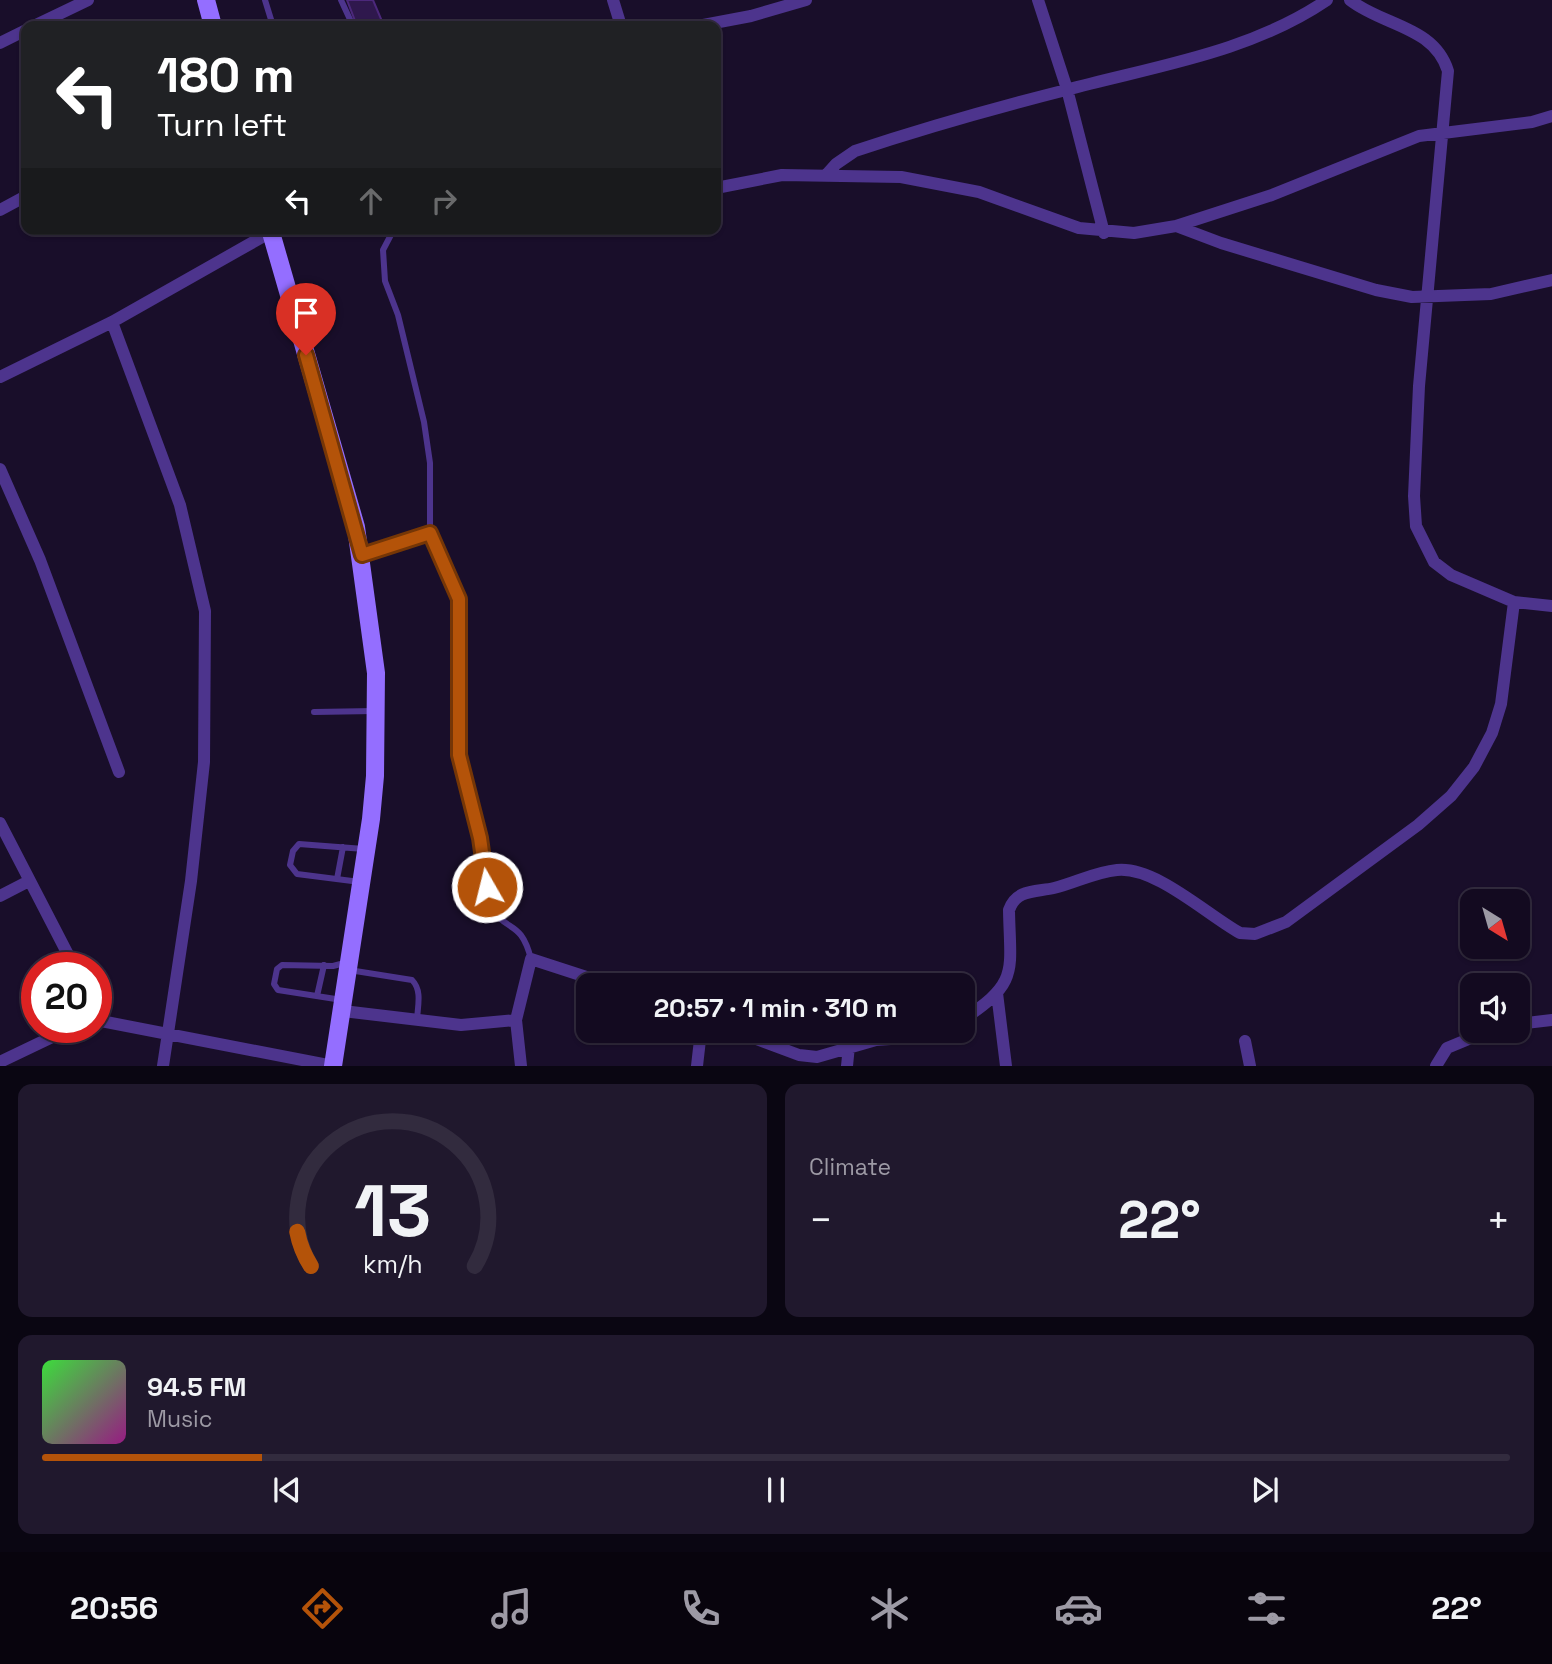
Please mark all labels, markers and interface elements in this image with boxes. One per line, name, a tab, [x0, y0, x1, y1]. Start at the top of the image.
text: 180 m	[157, 44, 295, 106]
icon: left	[42, 49, 133, 140]
text: Turn left	[157, 105, 287, 145]
icon: left	[279, 182, 317, 220]
icon: ahead	[352, 182, 390, 220]
icon: right	[425, 182, 463, 220]
pin	[276, 283, 336, 355]
icon: arrive	[287, 294, 325, 332]
position arrow	[450, 850, 524, 924]
north arrow	[1460, 889, 1530, 959]
map controls	[1460, 889, 1530, 1043]
speed limit sign: 20	[21, 952, 112, 1043]
button: sound	[1460, 973, 1530, 1043]
text: 20:57 · 1 min · 310 m	[654, 991, 897, 1025]
text: Climate	[809, 1152, 891, 1182]
text: 13	[354, 1165, 431, 1258]
text: 22°	[1118, 1187, 1201, 1253]
text: −	[809, 1196, 833, 1244]
text: +	[1486, 1196, 1510, 1244]
text: km/h	[363, 1248, 422, 1280]
text: 94.5 FM	[147, 1370, 246, 1404]
text: Music	[147, 1404, 212, 1434]
icon: previous	[268, 1471, 306, 1509]
icon: pause	[757, 1471, 795, 1509]
icon: next	[1246, 1471, 1284, 1509]
icon: directions	[298, 1584, 347, 1633]
icon: music	[487, 1584, 536, 1633]
icon: phone	[676, 1584, 725, 1633]
icon: climate	[865, 1584, 914, 1633]
icon: car	[1054, 1584, 1103, 1633]
icon: filters	[1242, 1584, 1291, 1633]
text: 20:56	[70, 1588, 158, 1628]
text: 22°	[1431, 1588, 1482, 1628]

